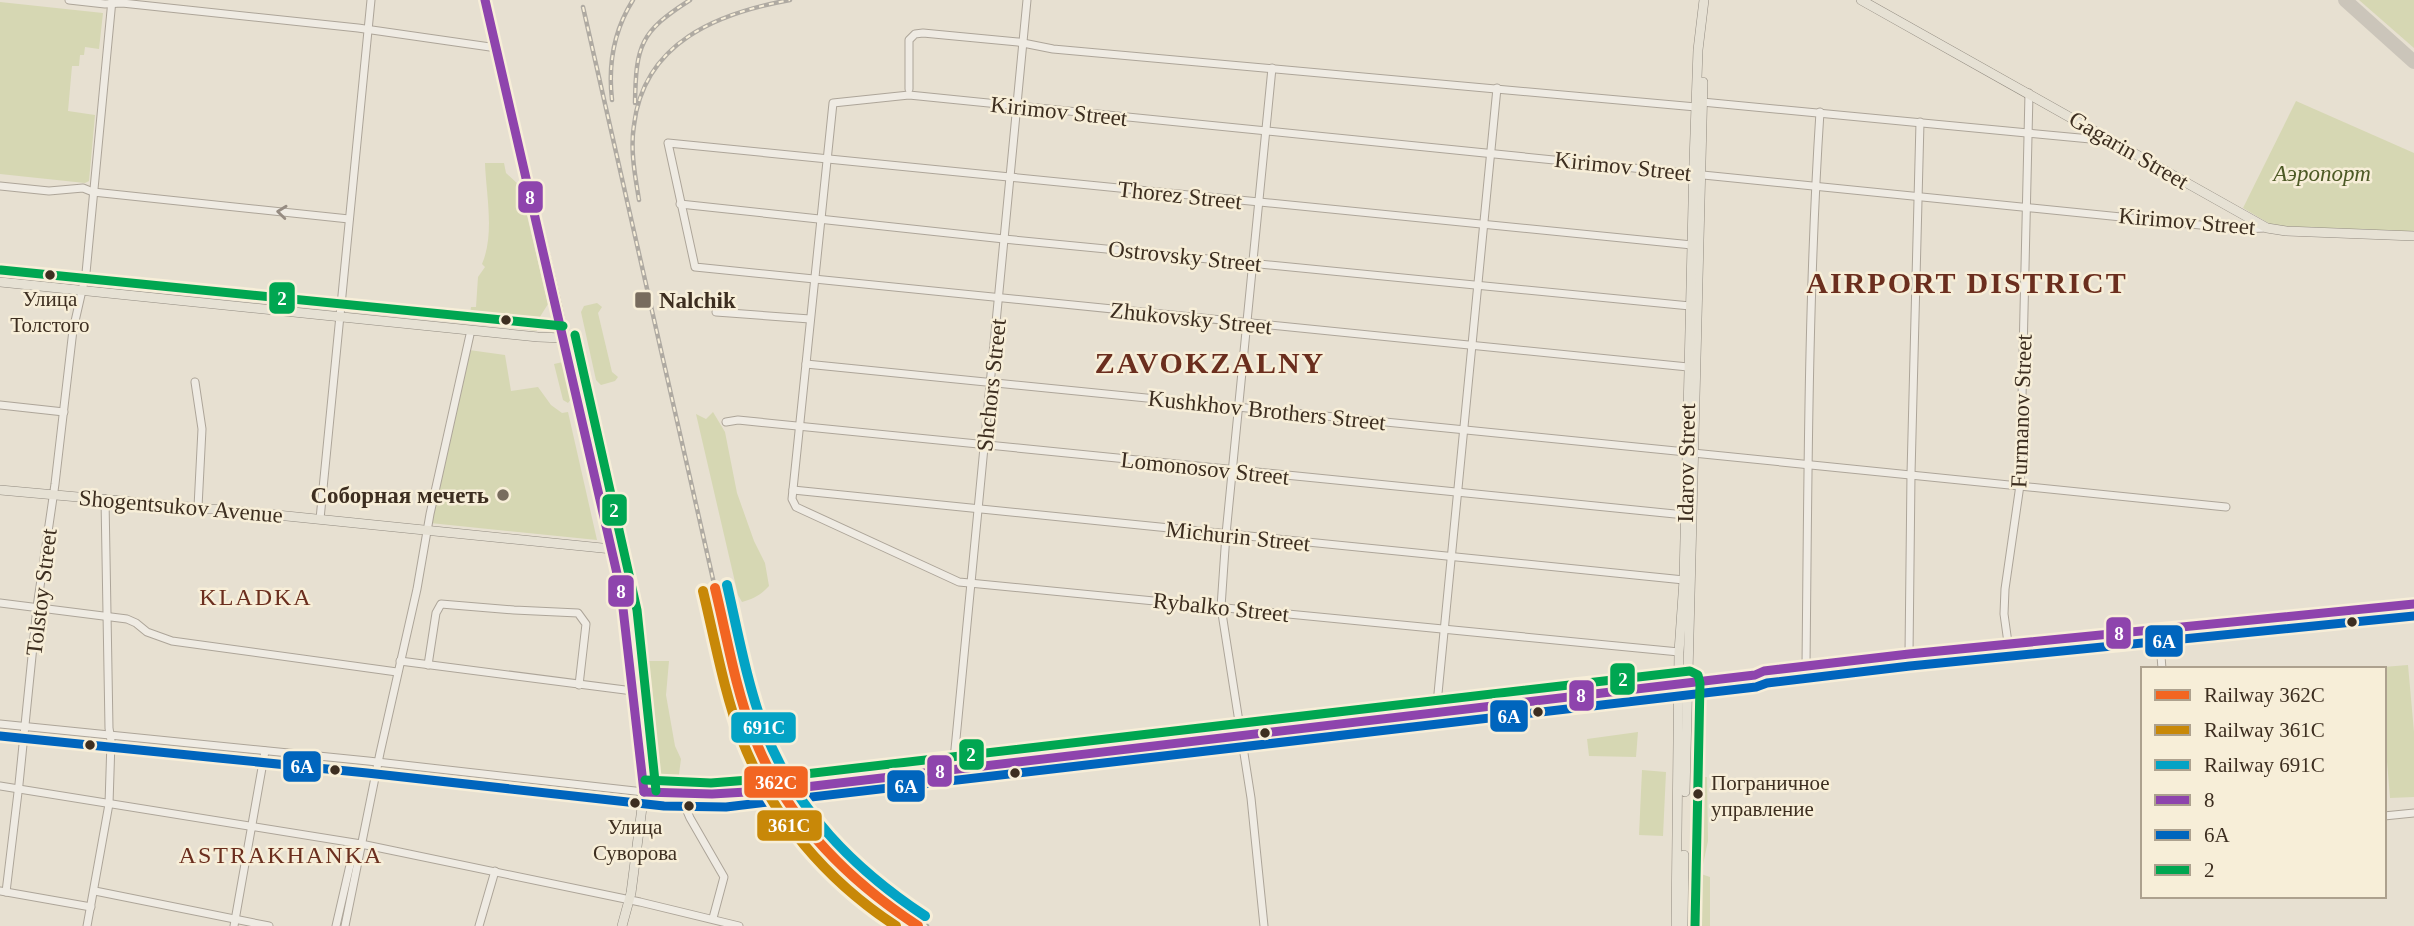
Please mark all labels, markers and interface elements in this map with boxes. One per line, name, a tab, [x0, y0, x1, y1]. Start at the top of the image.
street label: Kirimov Street	[989, 92, 1129, 131]
street label: Gagarin Street	[2065, 106, 2193, 195]
street label: Kirimov Street	[1553, 147, 1693, 186]
park label: Аэропорт	[2271, 161, 2371, 186]
street label: Thorez Street	[1117, 177, 1244, 215]
line badge: 8	[517, 180, 544, 214]
text: 8	[525, 187, 535, 208]
street label: Kirimov Street	[2117, 203, 2257, 240]
one-way arrow	[276, 204, 287, 219]
street label: Ostrovsky Street	[1107, 236, 1263, 277]
district label: AIRPORT DISTRICT	[1806, 266, 2128, 299]
marker: Улица Толстого	[43, 268, 57, 282]
line badge: 2	[268, 281, 296, 315]
place label: Улица Толстого	[10, 287, 90, 337]
text: 2	[277, 288, 287, 309]
place label: Nalchik	[659, 288, 736, 313]
marker: Nalchik	[633, 290, 653, 310]
street label: Zhukovsky Street	[1109, 298, 1274, 340]
unlabelled marker	[499, 313, 513, 327]
street label: Shchors Street	[972, 317, 1011, 453]
street label: Furmanov Street	[2006, 333, 2037, 488]
district label: ZAVOKZALNY	[1095, 346, 1325, 379]
street label: Kushkhov Brothers Street	[1147, 386, 1388, 435]
street label: Idarov Street	[1673, 402, 1700, 523]
street label: Lomonosov Street	[1119, 447, 1291, 490]
place label: Соборная мечеть	[311, 483, 489, 508]
street label: Shogentsukov Avenue	[78, 485, 284, 528]
marker: Соборная мечеть	[495, 487, 511, 503]
line badge: 2	[601, 493, 628, 527]
text: 2	[609, 500, 619, 521]
street label: Michurin Street	[1165, 516, 1312, 557]
street label: Tolstoy Street	[21, 526, 62, 657]
line badge: 8	[607, 574, 635, 608]
text: 8	[616, 581, 626, 602]
district label: KLADKA	[199, 584, 313, 610]
street label: Rybalko Street	[1152, 588, 1291, 627]
unlabelled marker	[2345, 615, 2359, 629]
line badge: 8	[2105, 616, 2132, 650]
text: 8	[2114, 623, 2124, 644]
line badge: 6А	[2144, 624, 2184, 658]
text: 6А	[2152, 631, 2176, 652]
line badge: 2	[1609, 662, 1636, 696]
legend	[2141, 667, 2386, 898]
text: 2	[1618, 669, 1628, 690]
line badge: 8	[1568, 679, 1595, 712]
text: Railway 362С	[2204, 683, 2325, 707]
text: 8	[1576, 685, 1586, 706]
line badge: 6А	[1489, 699, 1529, 733]
unlabelled marker	[1531, 705, 1545, 719]
text: 6А	[1497, 706, 1521, 727]
line badge: 691С	[730, 711, 797, 744]
text: 691С	[743, 717, 785, 738]
text: Railway 361С	[2204, 718, 2325, 742]
unlabelled marker	[1258, 726, 1272, 740]
unlabelled marker	[83, 738, 97, 752]
line badge: 2	[958, 738, 985, 771]
text: 2	[966, 744, 976, 765]
line badge: 6А	[282, 750, 322, 783]
text: Railway 691С	[2204, 753, 2325, 777]
line badge: 8	[926, 754, 953, 788]
text: 6А	[290, 756, 314, 777]
text: 8	[935, 761, 945, 782]
unlabelled marker	[328, 763, 342, 777]
line badge: 362С	[743, 765, 809, 799]
unlabelled marker	[1008, 766, 1022, 780]
line badge: 6А	[886, 769, 926, 803]
place label: Пограничное управление	[1711, 771, 1829, 821]
text: 362С	[755, 772, 797, 793]
text: 6А	[894, 776, 918, 797]
marker: Пограничное управление	[1691, 787, 1705, 801]
text: 8	[2204, 788, 2215, 812]
marker: Улица Суворова	[628, 796, 642, 810]
unlabelled marker	[682, 799, 696, 813]
line badge: 361С	[756, 809, 823, 842]
place label: Улица Суворова	[593, 815, 678, 865]
text: 361С	[768, 815, 810, 836]
text: 6А	[2204, 823, 2231, 847]
district label: ASTRAKHANKA	[179, 842, 383, 868]
text: 2	[2204, 858, 2215, 882]

